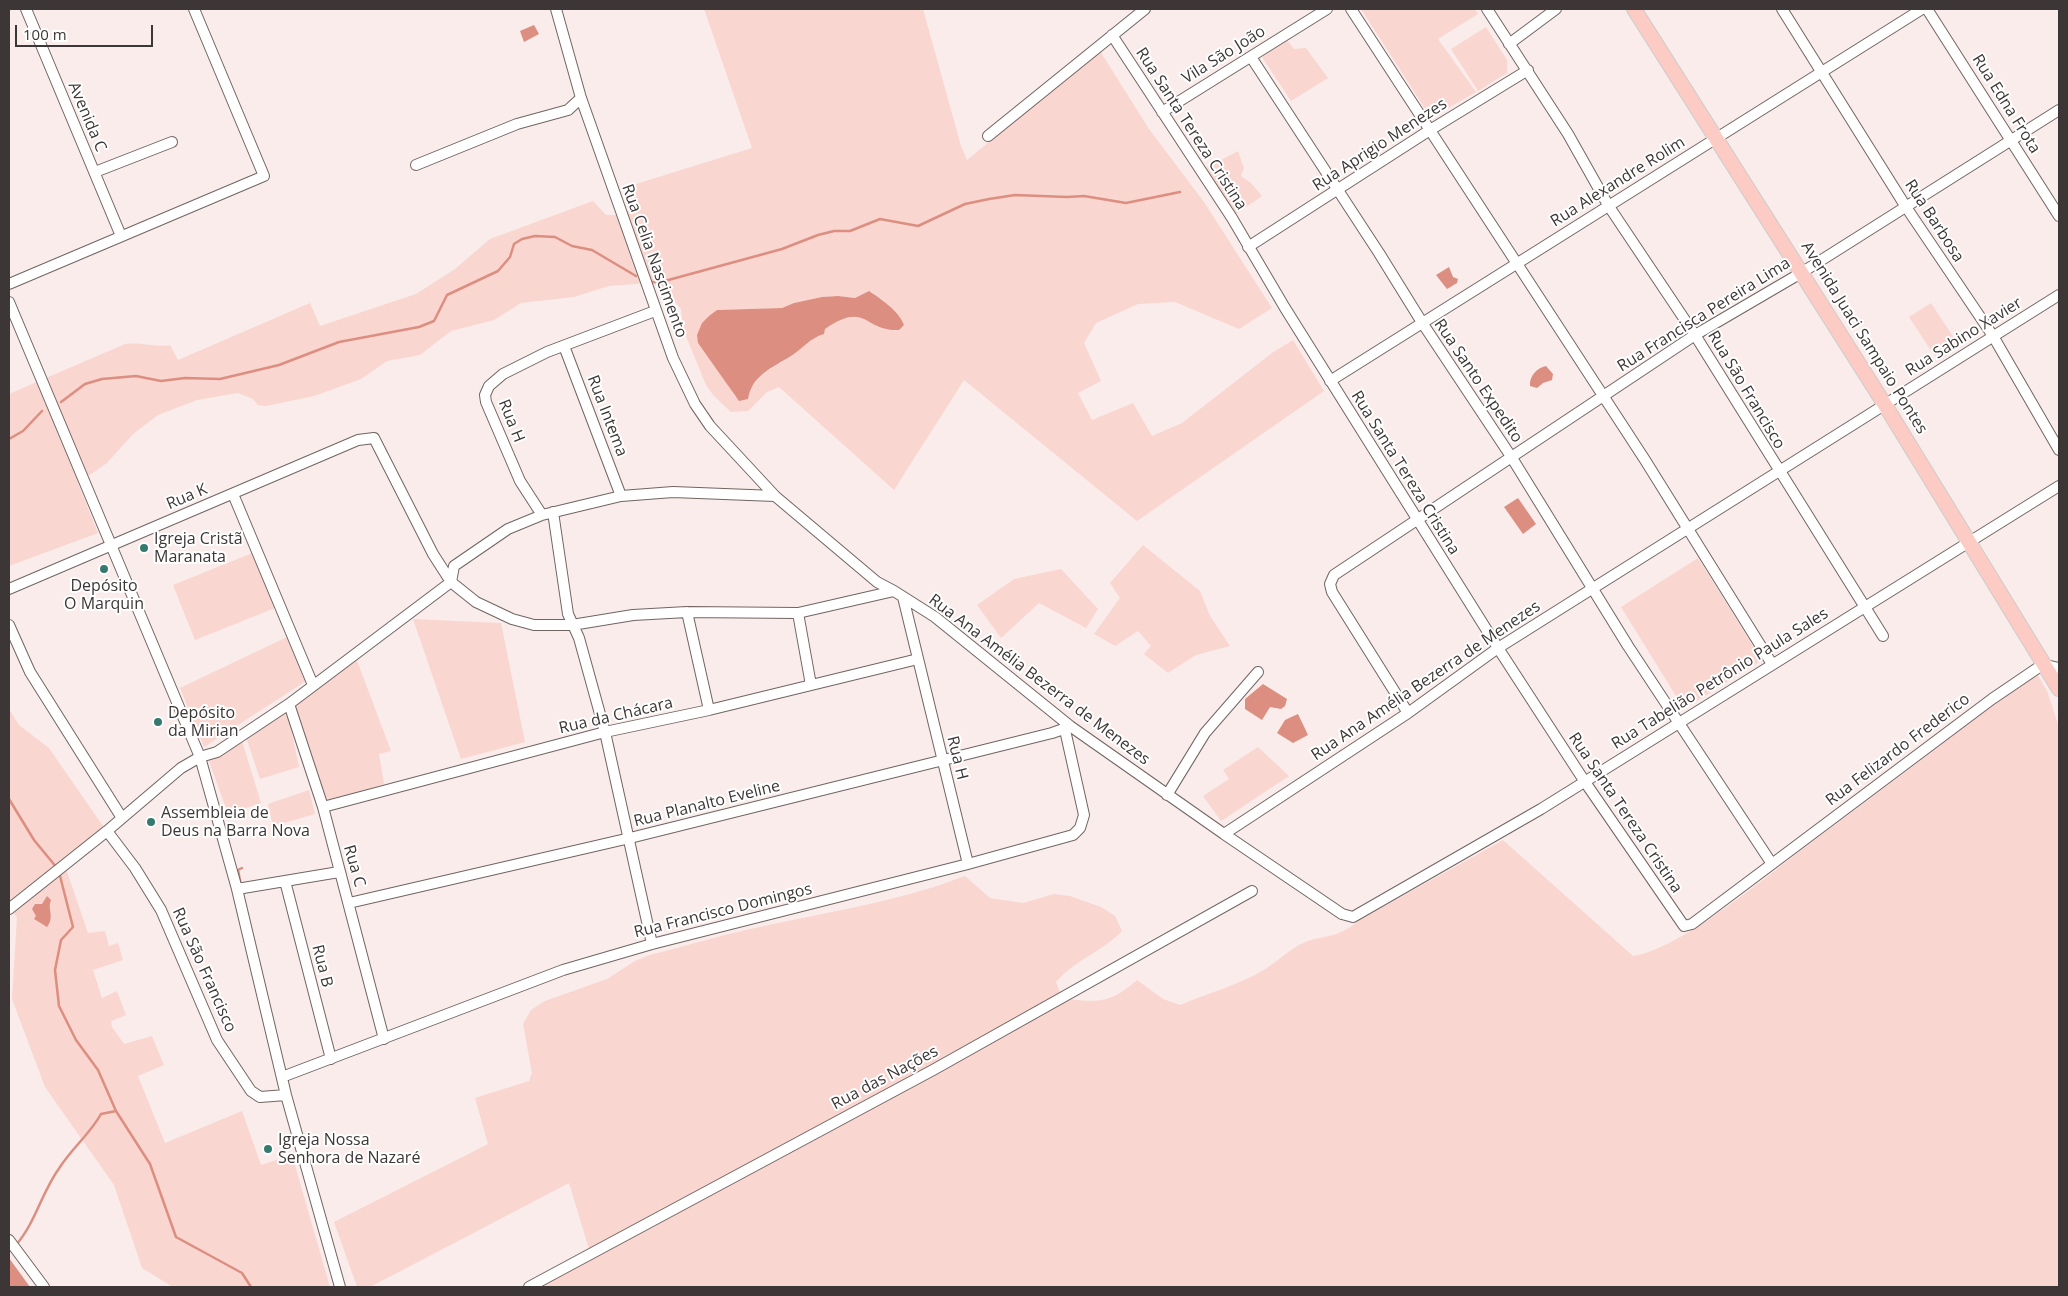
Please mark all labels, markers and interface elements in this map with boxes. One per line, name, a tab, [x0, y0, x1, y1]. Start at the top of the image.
scale bar	[18, 15, 155, 47]
street label: Vila São João	[1179, 22, 1269, 88]
text: 100 m	[23, 24, 67, 44]
street label: Rua Santa Tereza Cristina	[1131, 44, 1251, 214]
street label: Rua Edna Frota	[1968, 51, 2044, 157]
street label: Avenida C	[64, 79, 110, 155]
street label: Rua Aprigio Menezes	[1309, 94, 1451, 196]
street label: Rua Alexandre Rolim	[1547, 133, 1689, 231]
street label: Rua Barbosa	[1900, 176, 1968, 266]
street label: Rua Celia Nascimento	[617, 182, 691, 340]
street label: Avenida Juaci Sampaio Pontes	[1797, 238, 1931, 438]
street label: Rua Francisca Pereira Lima	[1614, 254, 1794, 376]
street label: Rua Sabino Xavier	[1902, 293, 2026, 381]
street label: Rua Santo Expedito	[1430, 316, 1526, 446]
street label: Rua São Francisco	[1703, 327, 1789, 453]
street label: Rua Intema	[583, 373, 631, 459]
street label: Rua Santa Tereza Cristina	[1347, 388, 1463, 558]
street label: Rua H	[494, 397, 528, 445]
street label: Rua K	[164, 480, 210, 514]
place label: Igreja Cristã Maranata	[154, 529, 243, 567]
marker: Igreja Cristã Maranata	[138, 542, 150, 554]
marker: Depósito O Marquin	[98, 563, 110, 575]
place label: Depósito O Marquin	[64, 576, 144, 614]
street label: Rua Ana Amélia Bezerra de Menezes	[925, 591, 1153, 769]
street label: Rua Ana Amélia Bezerra de Menezes	[1308, 597, 1544, 765]
street label: Rua Tabelião Petrônio Paula Sales	[1608, 604, 1832, 754]
street label: Rua Felizardo Frederico	[1822, 690, 1974, 810]
street label: Rua da Chácara	[557, 694, 675, 738]
place label: Depósito da Mirian	[168, 703, 239, 741]
marker: Depósito da Mirian	[152, 716, 164, 728]
street label: Rua Santa Tereza Cristina	[1564, 729, 1686, 897]
street label: Rua H	[942, 734, 972, 782]
street label: Rua Planalto Eveline	[632, 777, 782, 831]
place label: Assembleia de Deus na Barra Nova	[161, 803, 310, 841]
marker: Assembleia de Deus na Barra Nova	[145, 816, 157, 828]
street label: Rua C	[339, 843, 369, 889]
street label: Rua Francisco Domingos	[632, 880, 814, 942]
street label: Rua São Francisco	[168, 905, 240, 1035]
street label: Rua B	[307, 943, 337, 989]
street label: Rua das Nações	[828, 1042, 942, 1114]
place label: Igreja Nossa Senhora de Nazaré	[278, 1130, 420, 1168]
marker: Igreja Nossa Senhora de Nazaré	[262, 1143, 274, 1155]

